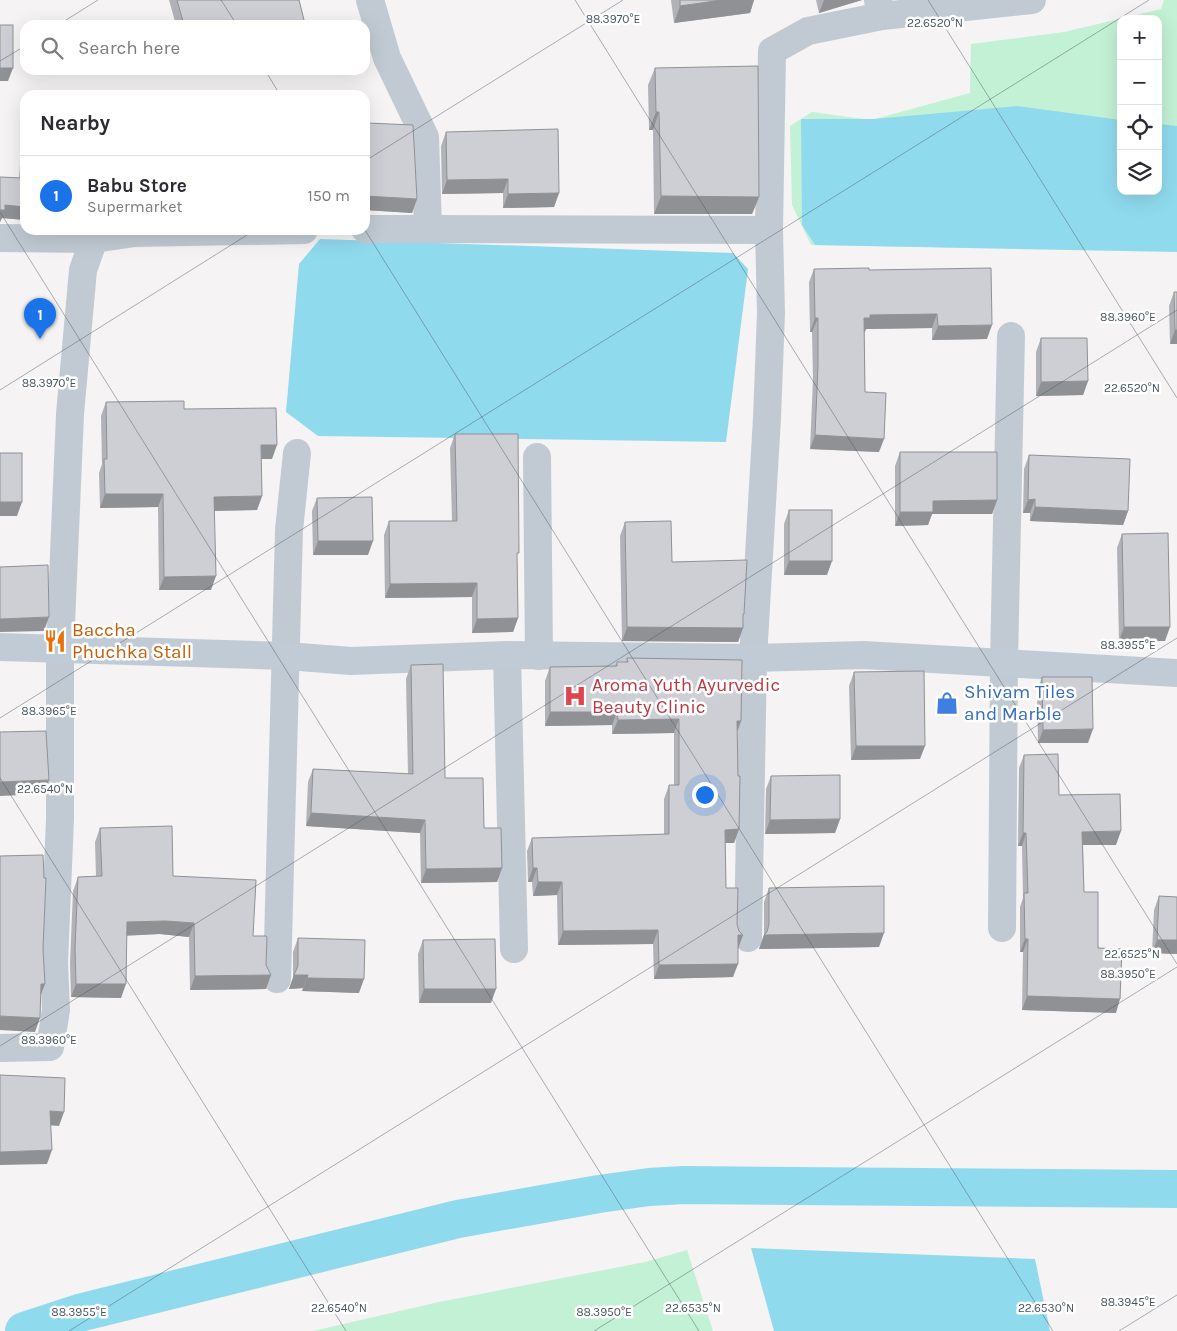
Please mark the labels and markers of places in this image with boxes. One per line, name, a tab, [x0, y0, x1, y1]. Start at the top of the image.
pin: 1	[24, 298, 56, 339]
place label: Baccha Phuchka Stall	[72, 619, 192, 663]
restaurant icon: Baccha Phuchka Stall	[42, 628, 68, 654]
place label: Aroma Yuth Ayurvedic Beauty Clinic	[592, 674, 780, 718]
place label: Shivam Tiles and Marble	[964, 681, 1075, 725]
hospital icon: Aroma Yuth Ayurvedic Beauty Clinic	[562, 683, 588, 709]
shop icon: Shivam Tiles and Marble	[934, 690, 960, 716]

